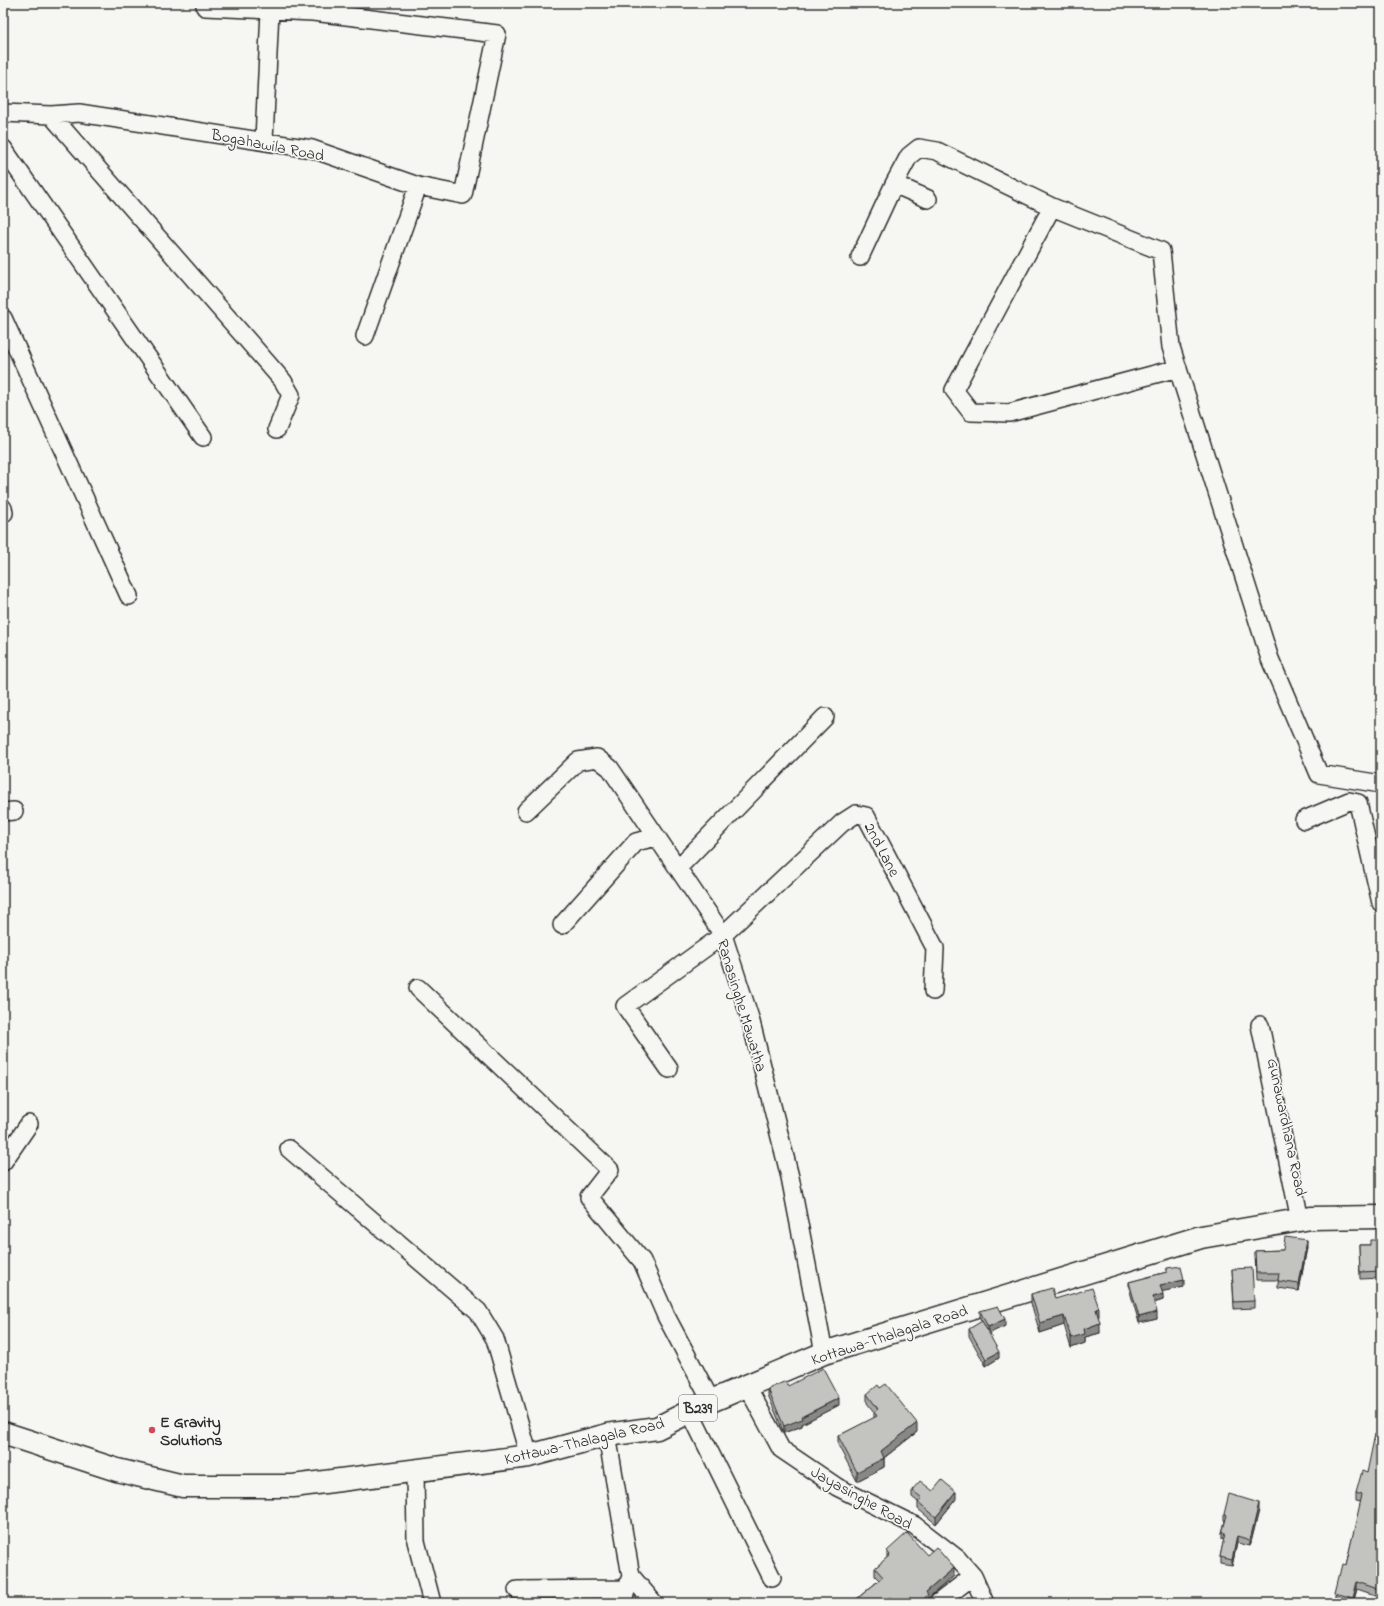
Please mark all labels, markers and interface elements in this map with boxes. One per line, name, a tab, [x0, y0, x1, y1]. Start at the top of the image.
street label: Bogahawila Road	[208, 123, 326, 169]
street label: 2nd Lane	[857, 818, 906, 882]
street label: Ranasinghe Mawatha	[710, 936, 773, 1075]
street label: Gunawardhana Road	[1260, 1056, 1312, 1199]
street label: Kottawa-Thalagala Road	[808, 1299, 971, 1373]
road number: B239	[679, 1395, 717, 1421]
place label: E Gravity Solutions	[160, 1411, 223, 1453]
street label: Kottawa-Thalagala Road	[502, 1412, 667, 1472]
marker: E Gravity Solutions	[147, 1425, 157, 1435]
street label: Jayasinghe Road	[806, 1461, 916, 1537]

